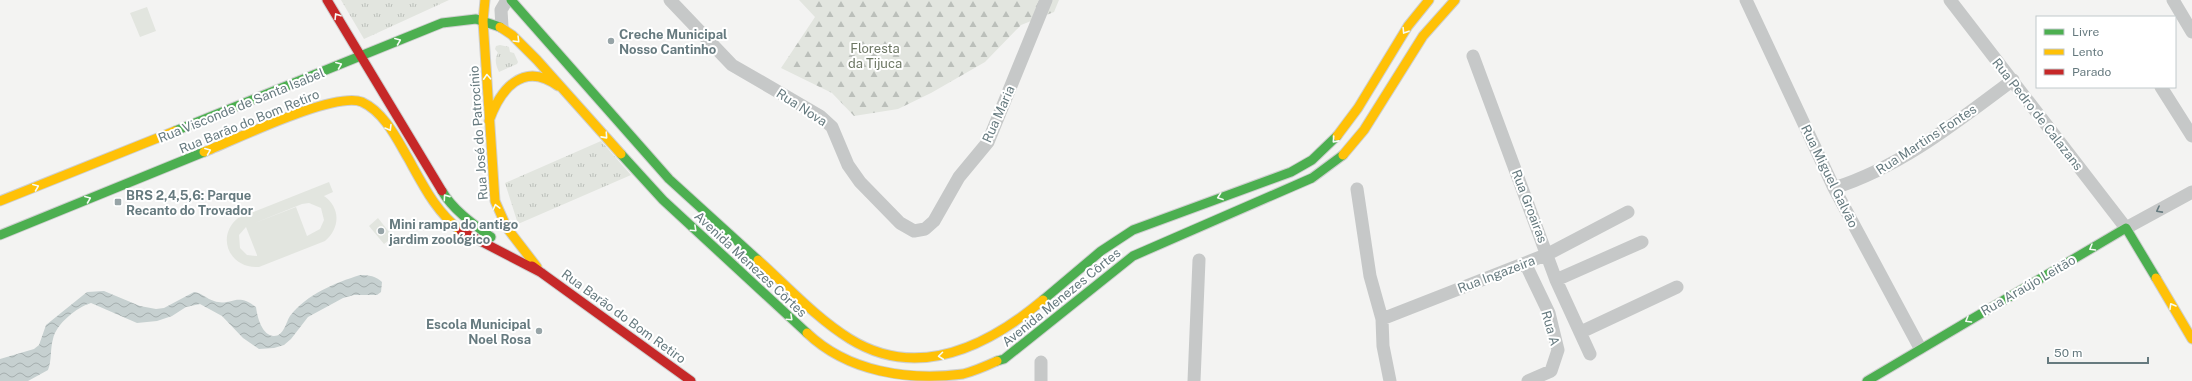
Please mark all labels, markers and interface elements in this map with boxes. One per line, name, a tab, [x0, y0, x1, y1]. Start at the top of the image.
one-way arrow	[334, 13, 342, 20]
legend	[2036, 16, 2176, 88]
text: Livre	[2072, 25, 2100, 39]
place label: Creche Municipal Nosso Cantinho	[619, 27, 727, 57]
one-way arrow	[1402, 27, 1410, 34]
one-way arrow	[512, 35, 520, 43]
marker: Creche Municipal Nosso Cantinho	[606, 36, 616, 46]
one-way arrow	[394, 38, 401, 46]
park label: Floresta da Tijuca	[848, 41, 902, 71]
text: Lento	[2072, 45, 2104, 59]
street label: Rua Pedro de Calazans	[1989, 55, 2086, 173]
one-way arrow	[334, 62, 342, 70]
street label: Rua Visconde de Santa Isabel	[156, 65, 327, 146]
street label: Rua José do Patrocínio	[466, 65, 491, 201]
text: Parado	[2072, 65, 2111, 79]
one-way arrow	[483, 74, 492, 80]
street label: Rua Maria	[979, 83, 1018, 145]
street label: Rua Barão do Bom Retiro	[177, 86, 321, 156]
street label: Rua Nova	[774, 86, 830, 129]
street label: Rua Martins Fontes	[1873, 101, 1979, 177]
street label: Rua Miguel Galvão	[1798, 122, 1861, 230]
one-way arrow	[385, 124, 392, 131]
one-way arrow	[600, 131, 607, 138]
one-way arrow	[1332, 135, 1339, 143]
one-way arrow	[205, 147, 212, 155]
street label: Rua Groairas	[1509, 167, 1550, 245]
one-way arrow	[33, 183, 40, 191]
place label: BRS 2,4,5,6: Parque Recanto do Trovador	[126, 188, 254, 218]
one-way arrow	[1217, 193, 1224, 201]
one-way arrow	[444, 194, 451, 201]
one-way arrow	[85, 196, 92, 204]
marker: BRS 2,4,5,6: Parque Recanto do Trovador	[113, 197, 123, 207]
one-way arrow	[493, 203, 501, 210]
one-way arrow	[2156, 205, 2163, 213]
street label: Avenida Menezes Côrtes	[692, 209, 810, 320]
place label: Mini rampa do antigo jardim zoológico	[388, 217, 518, 247]
one-way arrow	[690, 225, 697, 232]
marker: Mini rampa do antigo jardim zoológico	[376, 226, 386, 236]
one-way arrow	[2089, 243, 2096, 250]
street label: Avenida Menezes Côrtes	[999, 245, 1123, 350]
street label: Rua Araújo Leitão	[1978, 252, 2078, 319]
street label: Rua Ingazeira	[1455, 253, 1537, 296]
street label: Rua Barão do Bom Retiro	[559, 266, 689, 367]
one-way arrow	[2170, 303, 2177, 310]
street label: Rua A	[1538, 309, 1563, 347]
one-way arrow	[785, 313, 793, 321]
one-way arrow	[1965, 316, 1972, 323]
place label: Escola Municipal Noel Rosa	[426, 317, 531, 347]
marker: Escola Municipal Noel Rosa	[534, 326, 544, 336]
scale bar	[2048, 339, 2148, 365]
text: 50 m	[2054, 346, 2082, 360]
one-way arrow	[938, 352, 944, 361]

